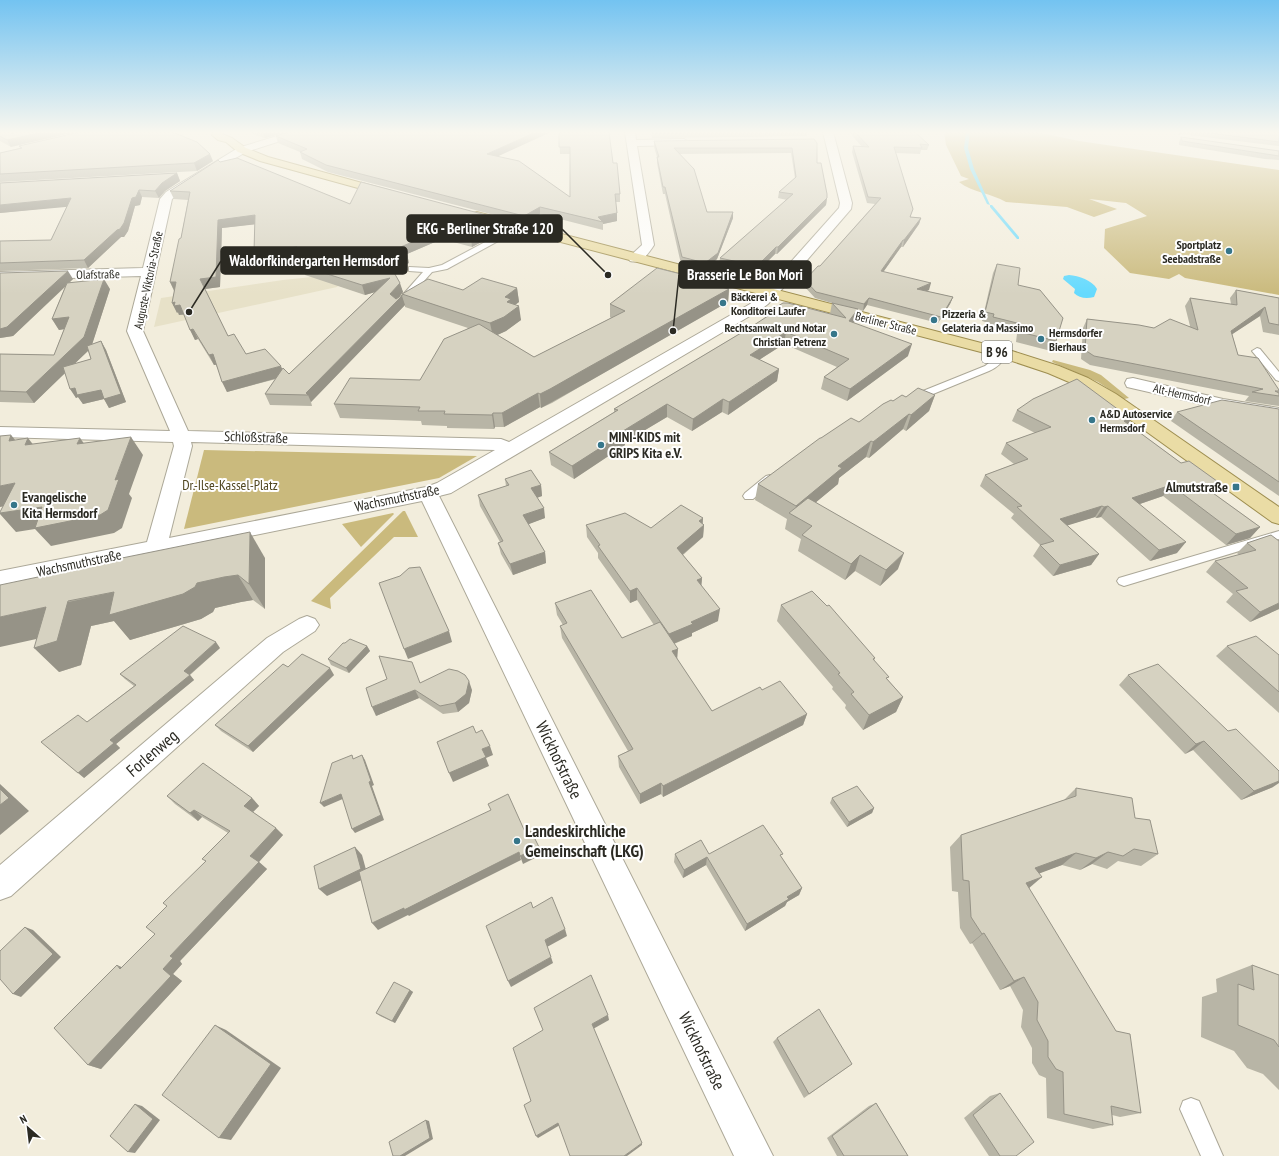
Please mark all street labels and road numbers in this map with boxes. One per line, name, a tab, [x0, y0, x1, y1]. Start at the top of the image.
street label: Auguste-Viktoria-Straße	[130, 230, 166, 330]
street label: Olafstraße	[76, 266, 120, 282]
street label: Berliner Straße	[854, 308, 918, 338]
road number: B 96	[982, 341, 1012, 363]
street label: Alt-Hermsdorf	[1152, 380, 1213, 408]
street label: Schloßstraße	[224, 427, 288, 447]
street label: Wachsmuthstraße	[353, 480, 441, 516]
street label: Wachsmuthstraße	[35, 545, 123, 581]
street label: Wickhofstraße	[531, 717, 587, 803]
street label: Forlenweg	[122, 724, 182, 782]
street label: Wickhofstraße	[674, 1008, 730, 1094]

